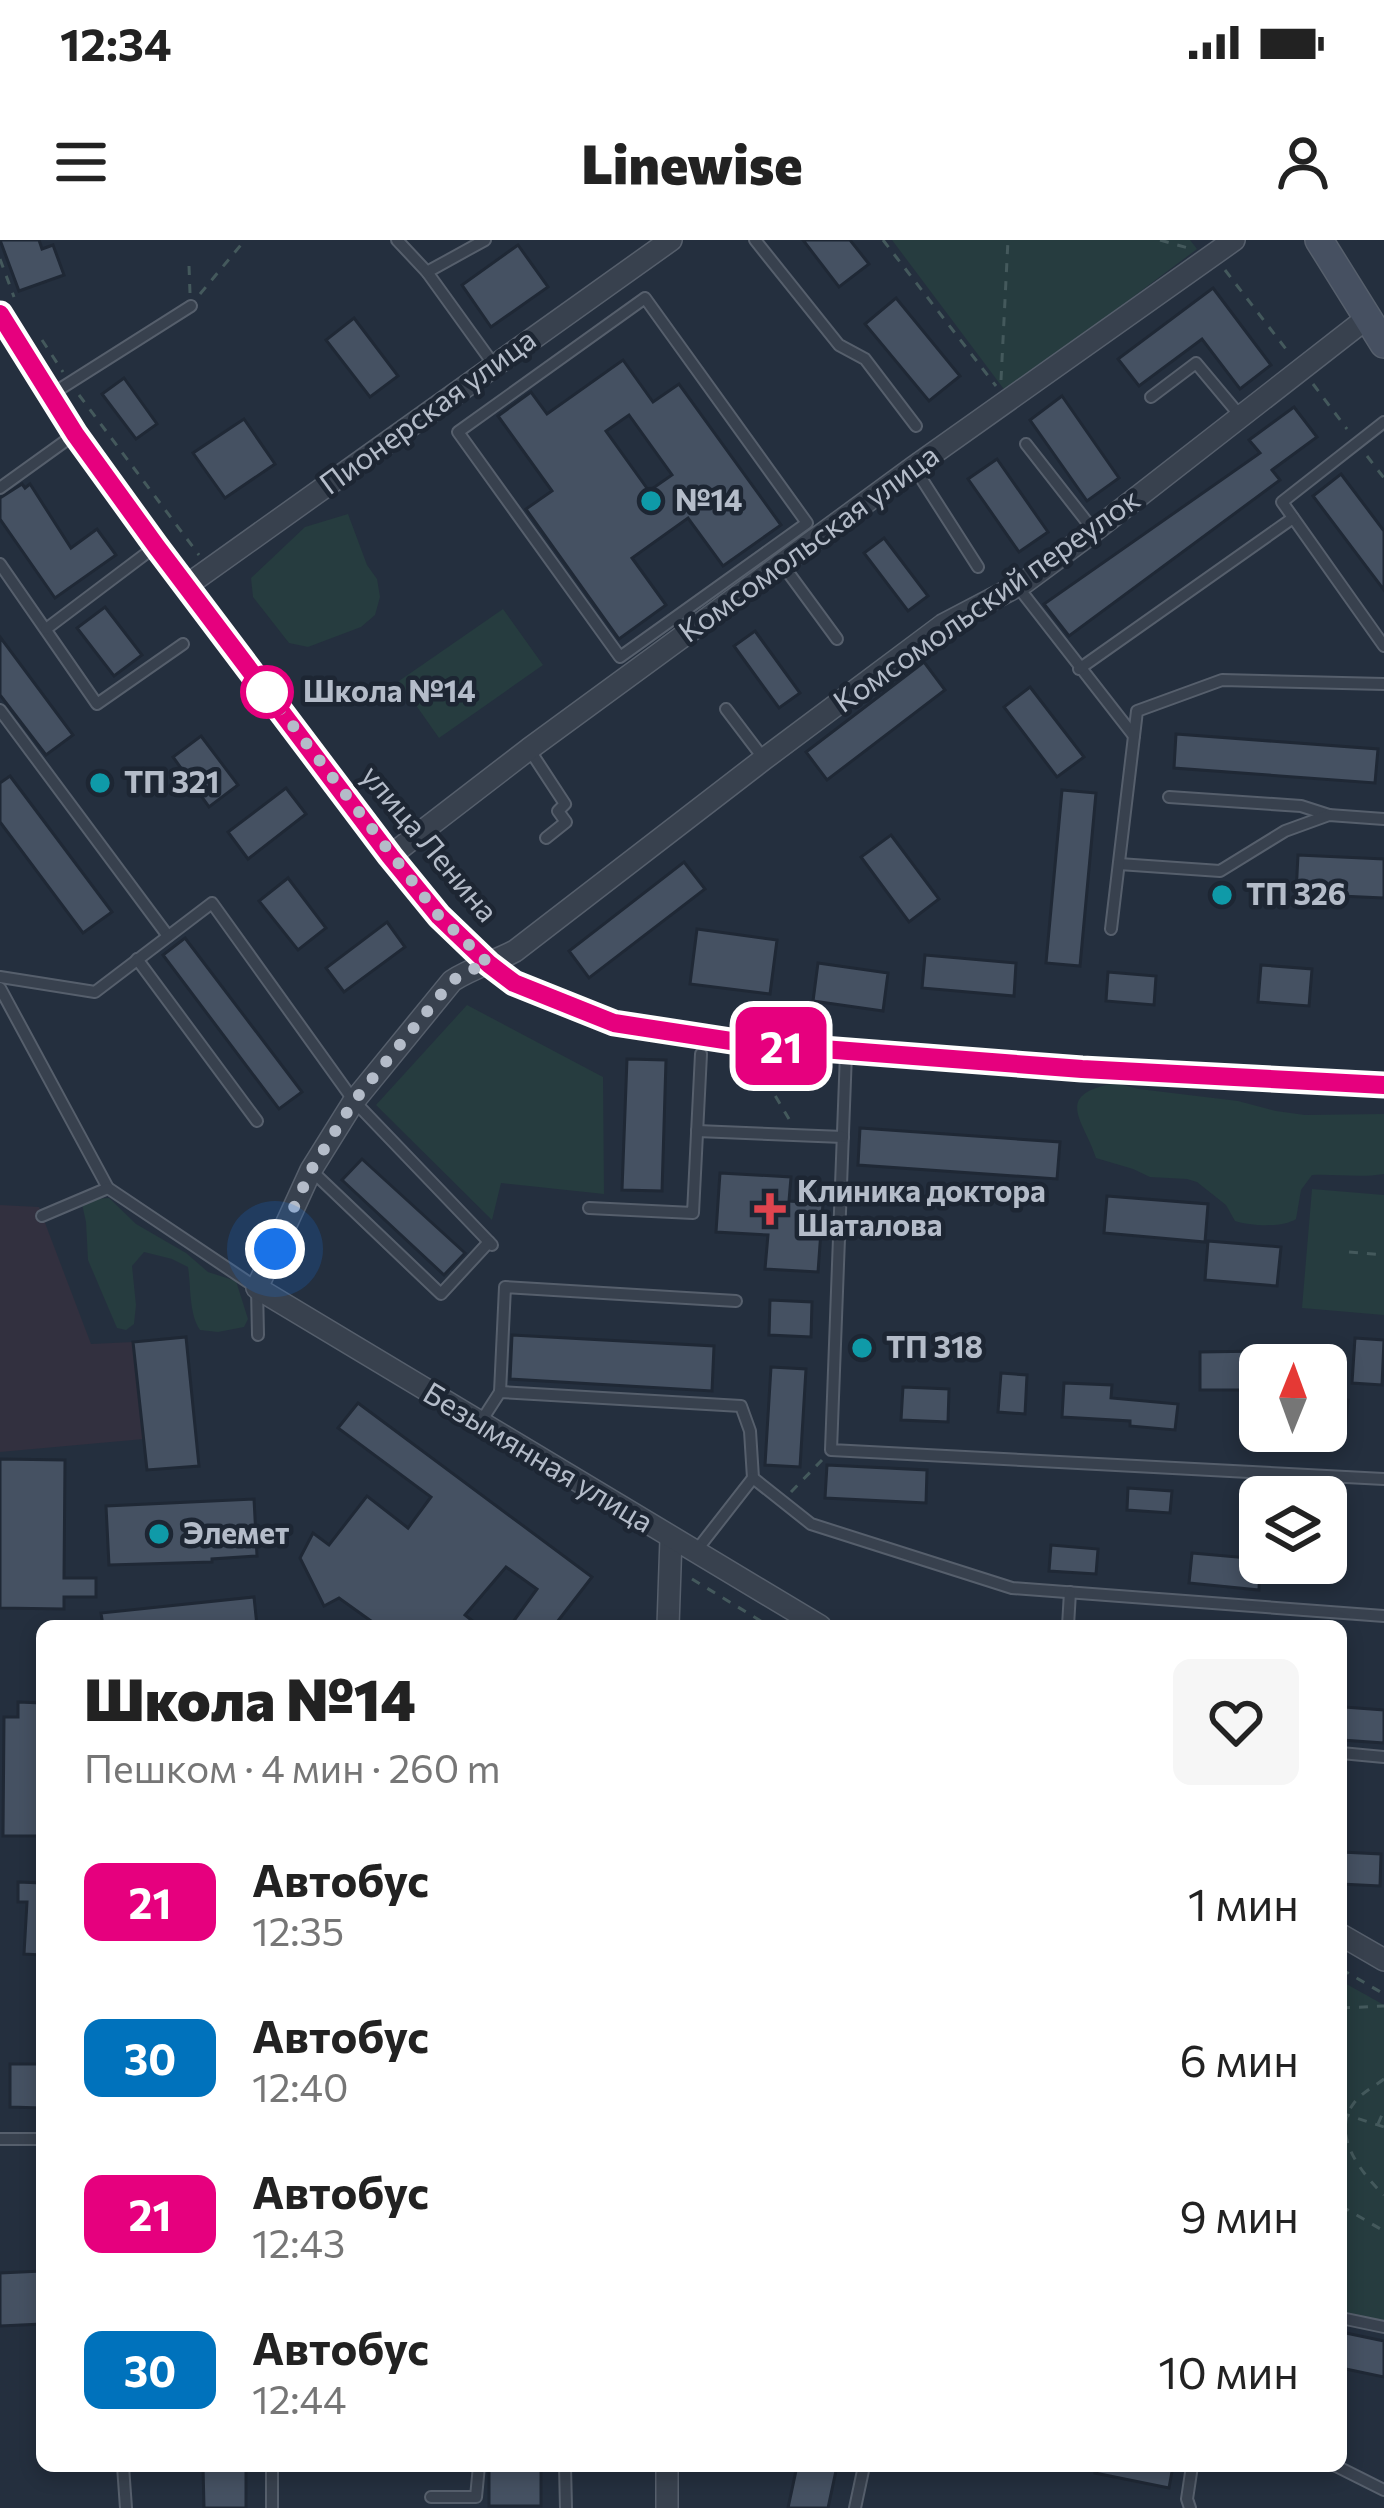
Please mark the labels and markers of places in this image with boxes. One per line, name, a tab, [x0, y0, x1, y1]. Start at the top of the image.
place label: №14	[675, 480, 742, 517]
marker: №14	[638, 488, 664, 514]
marker: Школа №14	[242, 667, 292, 717]
place label: Школа №14	[303, 671, 476, 708]
place label: ТП 321	[124, 762, 219, 799]
marker: ТП 321	[87, 770, 113, 796]
place label: ТП 326	[1246, 874, 1346, 911]
marker: ТП 326	[1209, 882, 1235, 908]
place label: Клиника доктора Шаталова	[797, 1171, 1046, 1242]
marker: Клиника доктора Шаталова	[754, 1193, 786, 1225]
place label: ТП 318	[886, 1327, 983, 1364]
marker: ТП 318	[849, 1335, 875, 1361]
place label: Элемет	[183, 1513, 289, 1550]
marker: Элемет	[146, 1521, 172, 1547]

